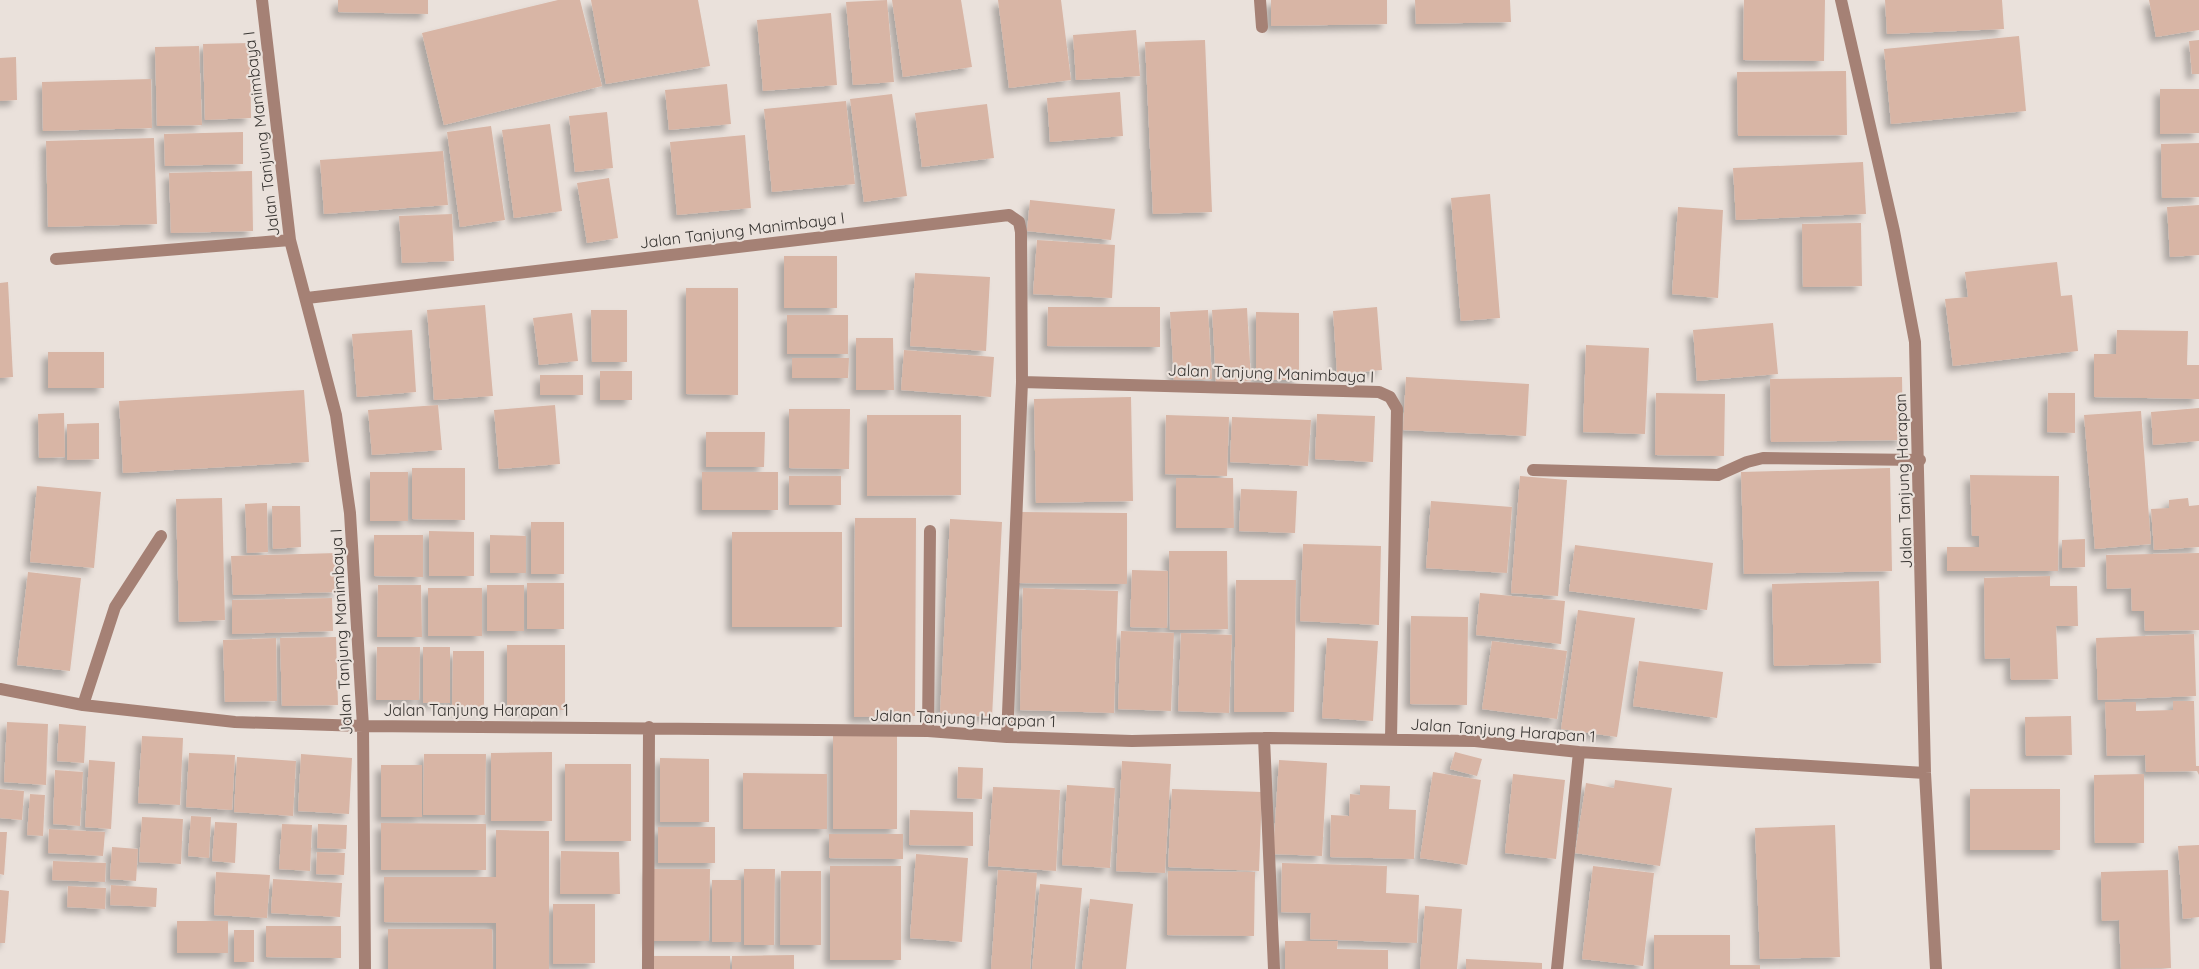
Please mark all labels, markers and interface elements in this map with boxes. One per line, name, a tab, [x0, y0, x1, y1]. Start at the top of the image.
street label: Jalan Tanjung Manimbaya I	[238, 30, 284, 238]
street label: Jalan Tanjung Manimbaya I	[638, 207, 846, 253]
street label: Jalan Tanjung Manimbaya I	[1167, 359, 1375, 387]
street label: Jalan Tanjung Harapan	[1890, 393, 1916, 569]
street label: Jalan Tanjung Manimbaya I	[326, 528, 356, 736]
street label: Jalan Tanjung Harapan 1	[383, 700, 569, 720]
street label: Jalan Tanjung Harapan 1	[870, 705, 1056, 731]
street label: Jalan Tanjung Harapan 1	[1410, 714, 1596, 746]

